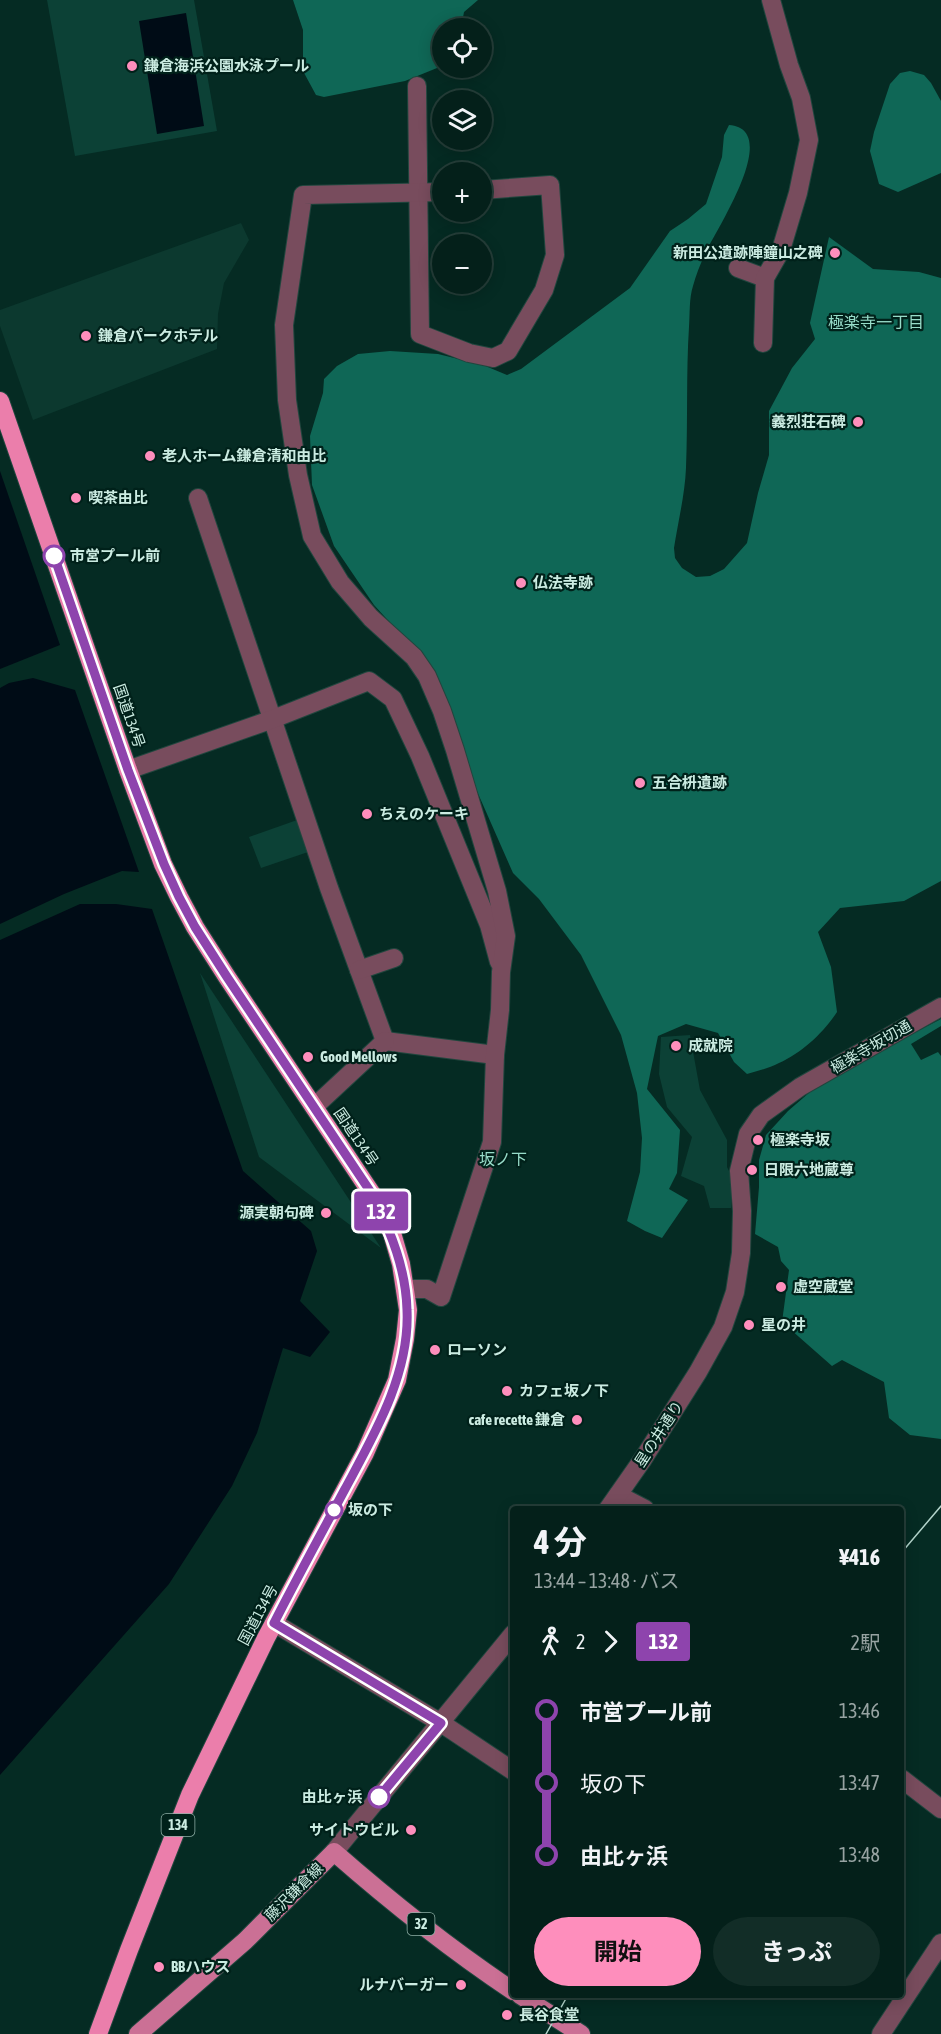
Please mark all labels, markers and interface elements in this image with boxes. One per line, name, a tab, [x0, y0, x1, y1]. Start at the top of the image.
map controls	[432, 18, 492, 294]
button: locate	[432, 18, 492, 78]
place label: 鎌倉海浜公園水泳プール	[143, 57, 309, 74]
marker: 鎌倉海浜公園水泳プール	[125, 59, 139, 73]
button: layers	[432, 90, 492, 150]
button: +	[432, 162, 492, 222]
button: −	[432, 234, 492, 294]
place label: 新田公遺跡陣鐘山之碑	[673, 244, 823, 261]
marker: 新田公遺跡陣鐘山之碑	[828, 246, 842, 260]
district label: 極楽寺一丁目	[828, 313, 924, 331]
place label: 鎌倉パークホテル	[97, 327, 218, 344]
marker: 鎌倉パークホテル	[79, 329, 93, 343]
place label: 義烈荘石碑	[771, 413, 846, 430]
marker: 義烈荘石碑	[851, 415, 865, 429]
place label: 老人ホーム鎌倉清和由比	[162, 447, 327, 464]
marker: 老人ホーム鎌倉清和由比	[143, 449, 157, 463]
place label: 喫茶由比	[88, 489, 148, 506]
marker: 喫茶由比	[69, 491, 83, 505]
marker: 市営プール前	[43, 545, 65, 567]
place label: 市営プール前	[70, 547, 160, 564]
place label: 仏法寺跡	[532, 574, 593, 591]
marker: 仏法寺跡	[514, 576, 528, 590]
street label: 国道134号	[111, 682, 148, 750]
place label: 五合枡遺跡	[652, 774, 727, 791]
marker: 五合枡遺跡	[633, 776, 647, 790]
place label: ちえのケーキ	[379, 805, 469, 822]
marker: ちえのケーキ	[360, 807, 374, 821]
street label: 極楽寺坂切通	[828, 1017, 914, 1076]
place label: 成就院	[688, 1037, 733, 1054]
marker: 成就院	[669, 1039, 683, 1053]
place label: Good Mellows	[320, 1048, 398, 1065]
marker: Good Mellows	[301, 1050, 315, 1064]
street label: 国道134号	[331, 1105, 382, 1169]
place label: 極楽寺坂	[770, 1131, 830, 1148]
marker: 極楽寺坂	[751, 1133, 765, 1147]
district label: 坂ノ下	[479, 1150, 527, 1168]
place label: 日限六地蔵尊	[764, 1161, 854, 1178]
marker: 日限六地蔵尊	[745, 1163, 759, 1177]
line badge: 132	[346, 1192, 416, 1230]
text: 132	[366, 1199, 396, 1223]
place label: 源実朝句碑	[239, 1204, 314, 1221]
marker: 源実朝句碑	[319, 1206, 333, 1220]
place label: 虚空蔵堂	[793, 1278, 853, 1295]
marker: 虚空蔵堂	[774, 1280, 788, 1294]
place label: 星の井	[761, 1316, 806, 1333]
marker: 星の井	[742, 1318, 756, 1332]
place label: ローソン	[447, 1341, 507, 1358]
marker: ローソン	[428, 1343, 442, 1357]
place label: カフェ坂ノ下	[519, 1382, 609, 1399]
marker: カフェ坂ノ下	[500, 1384, 514, 1398]
street label: 星の井通り	[631, 1398, 686, 1470]
place label: cafe recette 鎌倉	[469, 1411, 565, 1428]
marker: cafe recette 鎌倉	[570, 1413, 584, 1427]
marker: 坂の下	[325, 1501, 343, 1519]
place label: 坂の下	[348, 1501, 393, 1518]
text: 4 分	[534, 1523, 587, 1561]
text: ¥416	[839, 1544, 880, 1570]
text: 13:44 – 13:48 · バス	[534, 1569, 680, 1592]
street label: 国道134号	[235, 1582, 281, 1648]
icon: walk	[534, 1625, 567, 1658]
icon: forward	[594, 1625, 627, 1658]
text: 132	[648, 1629, 678, 1653]
text: 2	[576, 1630, 585, 1653]
text: 2駅	[851, 1631, 880, 1654]
text: 市営プール前	[580, 1699, 712, 1725]
text: 13:46	[839, 1699, 880, 1722]
text: 坂の下	[580, 1771, 646, 1797]
text: 13:47	[839, 1771, 880, 1794]
marker: 由比ヶ浜	[368, 1786, 390, 1808]
place label: 由比ヶ浜	[302, 1788, 363, 1805]
road number: 134	[162, 1814, 195, 1836]
place label: サイトウビル	[309, 1821, 399, 1838]
marker: サイトウビル	[404, 1823, 418, 1837]
text: 由比ヶ浜	[580, 1843, 668, 1869]
text: 13:48	[839, 1843, 880, 1866]
street label: 藤沢鎌倉線	[261, 1859, 326, 1924]
road number: 32	[408, 1913, 434, 1935]
button: 開始	[534, 1917, 701, 1986]
button: きっぷ	[713, 1917, 880, 1986]
place label: BBハウス	[171, 1958, 230, 1975]
marker: BBハウス	[152, 1960, 166, 1974]
place label: ルナバーガー	[359, 1976, 449, 1993]
marker: ルナバーガー	[454, 1978, 468, 1992]
place label: 長谷食堂	[519, 2006, 579, 2023]
marker: 長谷食堂	[500, 2008, 514, 2022]

